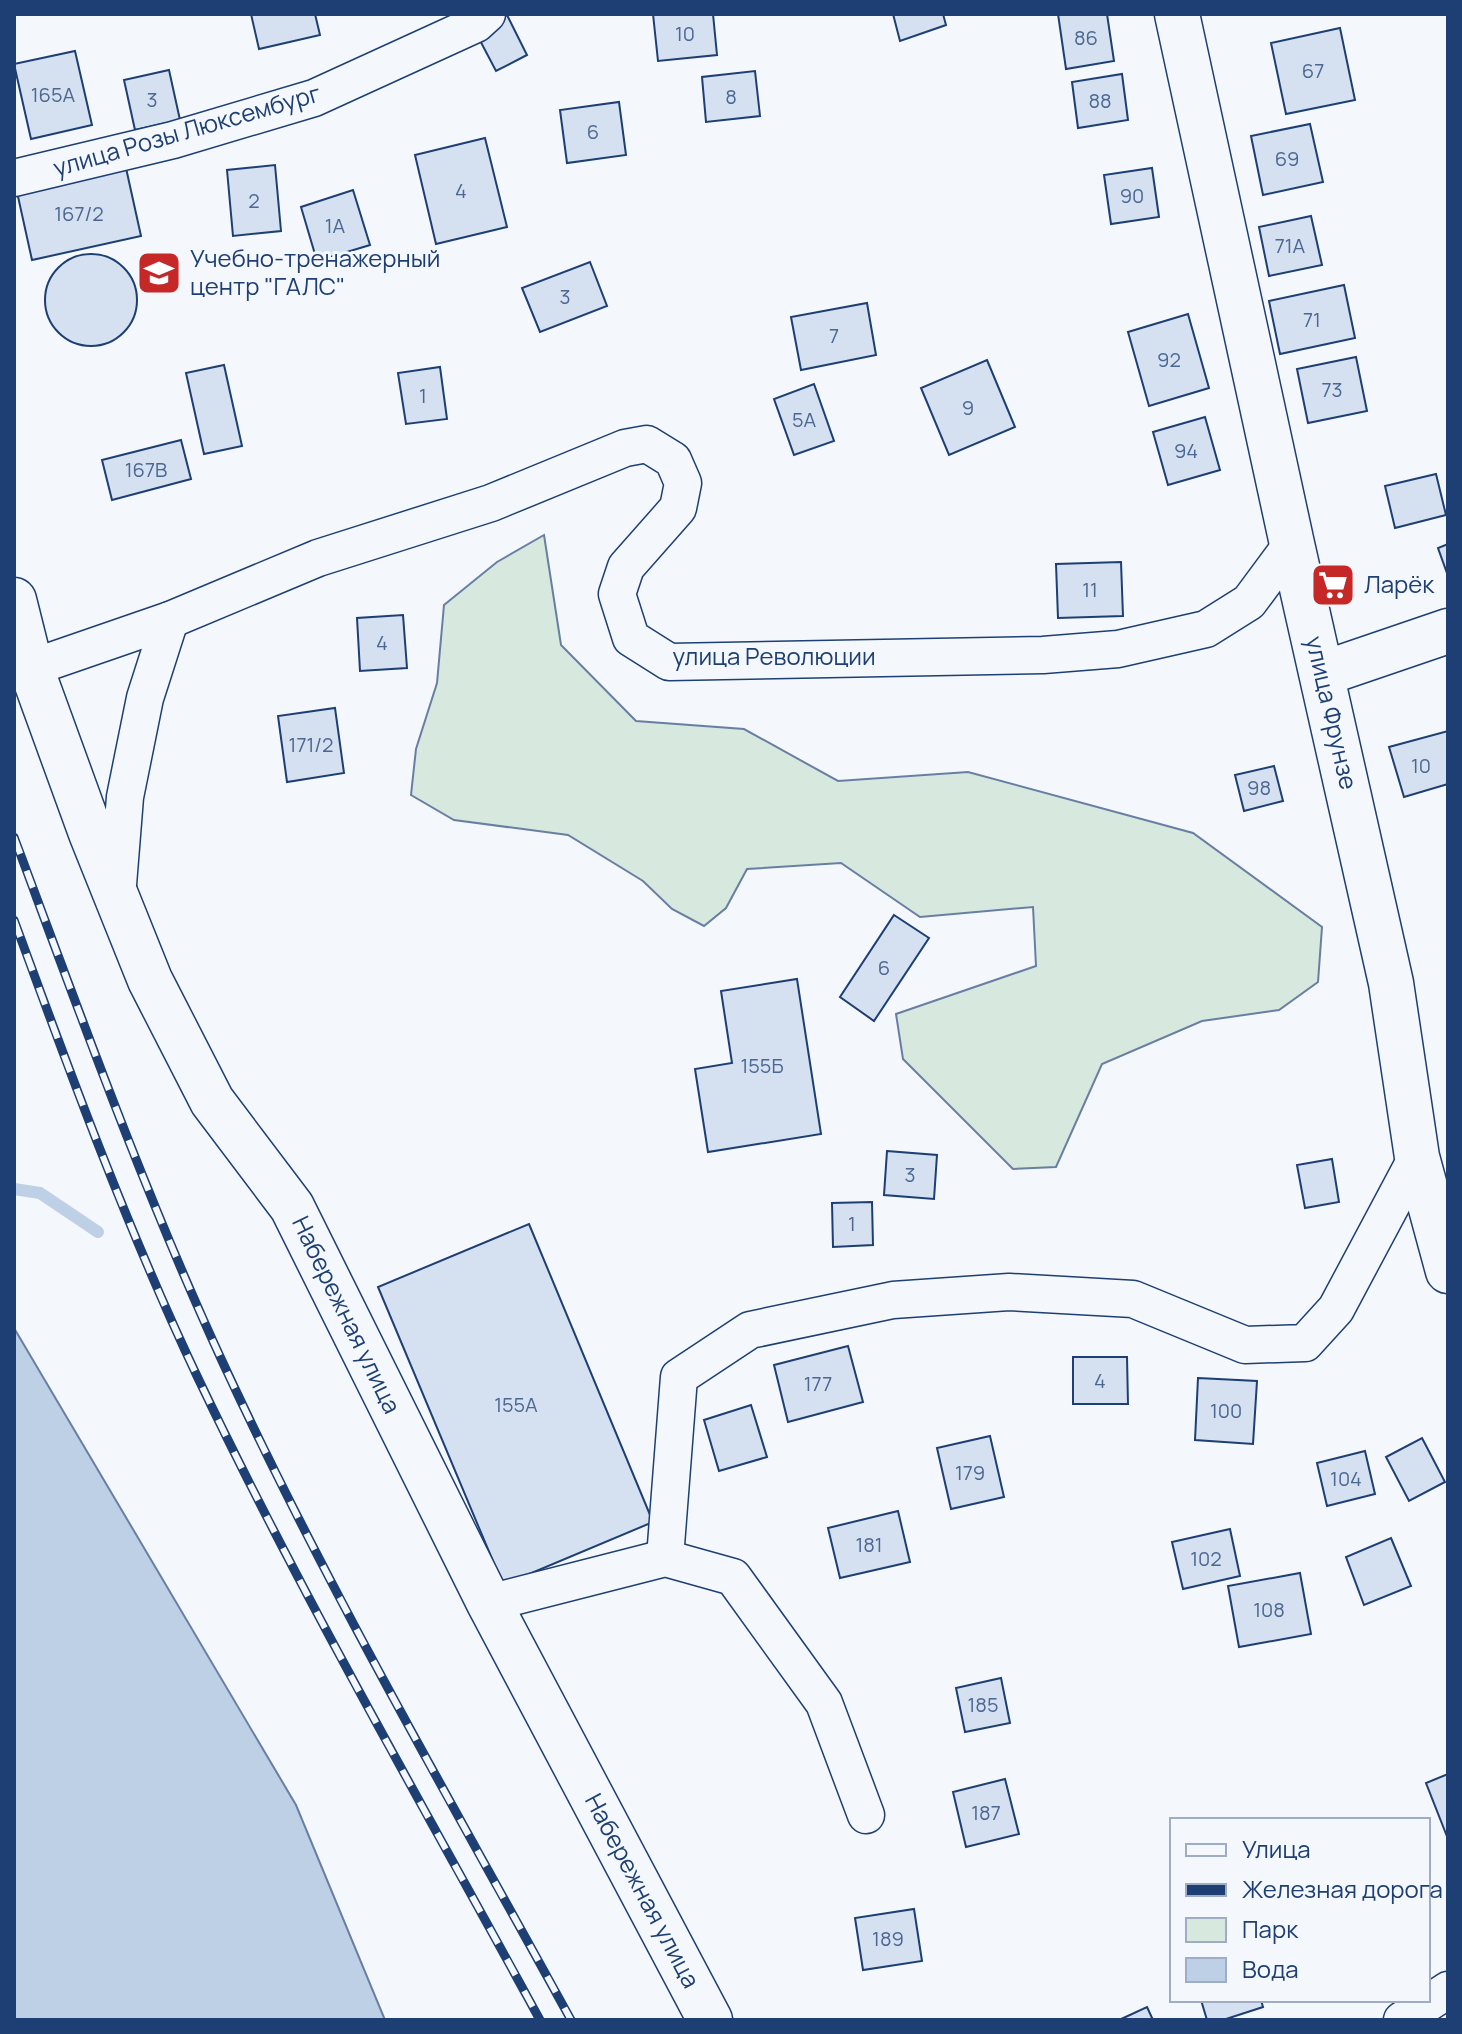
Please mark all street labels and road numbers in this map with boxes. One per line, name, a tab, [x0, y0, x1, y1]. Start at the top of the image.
street label: улица Розы Люксембург	[49, 76, 324, 184]
street label: улица Фрунзе	[1299, 633, 1366, 793]
street label: улица Революции	[672, 639, 876, 672]
street label: Набережная улица	[285, 1210, 409, 1419]
street label: Набережная улица	[578, 1787, 709, 1993]

